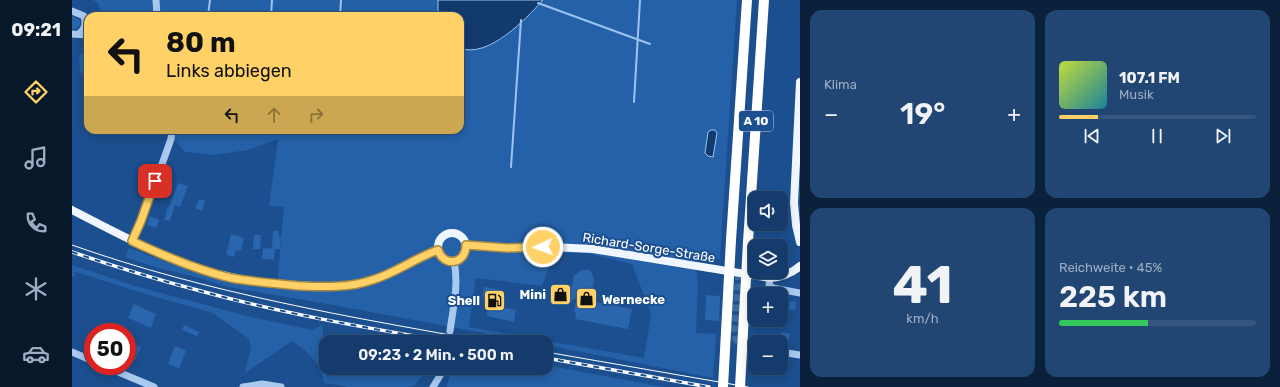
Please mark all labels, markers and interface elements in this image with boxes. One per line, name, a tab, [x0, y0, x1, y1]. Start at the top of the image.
text: 09:21	[11, 19, 61, 41]
text: 80 m	[166, 26, 236, 59]
icon: left	[100, 28, 152, 80]
text: Links abbiegen	[166, 60, 292, 82]
text: 107.1 FM	[1119, 69, 1180, 87]
text: Klima	[824, 77, 857, 92]
icon: directions	[22, 78, 50, 106]
text: Musik	[1119, 87, 1154, 102]
text: 19°	[900, 96, 945, 132]
text: −	[824, 101, 838, 128]
text: +	[1007, 101, 1021, 128]
icon: left	[221, 104, 243, 126]
icon: ahead	[263, 104, 285, 126]
icon: right	[305, 104, 327, 126]
road number: A 10	[739, 111, 773, 131]
icon: previous	[1081, 125, 1103, 147]
icon: pause	[1146, 125, 1168, 147]
icon: next	[1212, 125, 1234, 147]
icon: music	[22, 144, 50, 172]
pin	[138, 164, 172, 198]
icon: arrive	[144, 170, 166, 192]
map controls	[748, 191, 788, 375]
button: sound	[748, 191, 788, 231]
icon: phone	[22, 209, 50, 237]
position arrow	[522, 226, 564, 268]
street label: Richard-Sorge-Straße	[581, 230, 716, 266]
button: layers	[748, 239, 788, 279]
text: 41	[892, 254, 953, 316]
text: Reichweite · 45%	[1059, 260, 1162, 275]
icon: climate	[22, 275, 50, 303]
text: 225 km	[1059, 279, 1167, 315]
shop icon: Mini	[548, 281, 574, 307]
shop icon: Wernecke	[573, 286, 599, 312]
fuel station icon: Shell	[482, 287, 508, 313]
place label: Mini	[519, 287, 546, 302]
button: +	[748, 287, 788, 327]
place label: Wernecke	[602, 292, 665, 307]
place label: Shell	[448, 293, 480, 308]
text: km/h	[906, 311, 939, 326]
speed limit sign: 50	[84, 323, 136, 375]
button: −	[748, 335, 788, 375]
icon: car	[22, 340, 50, 368]
text: 09:23 · 2 Min. · 500 m	[358, 346, 514, 364]

